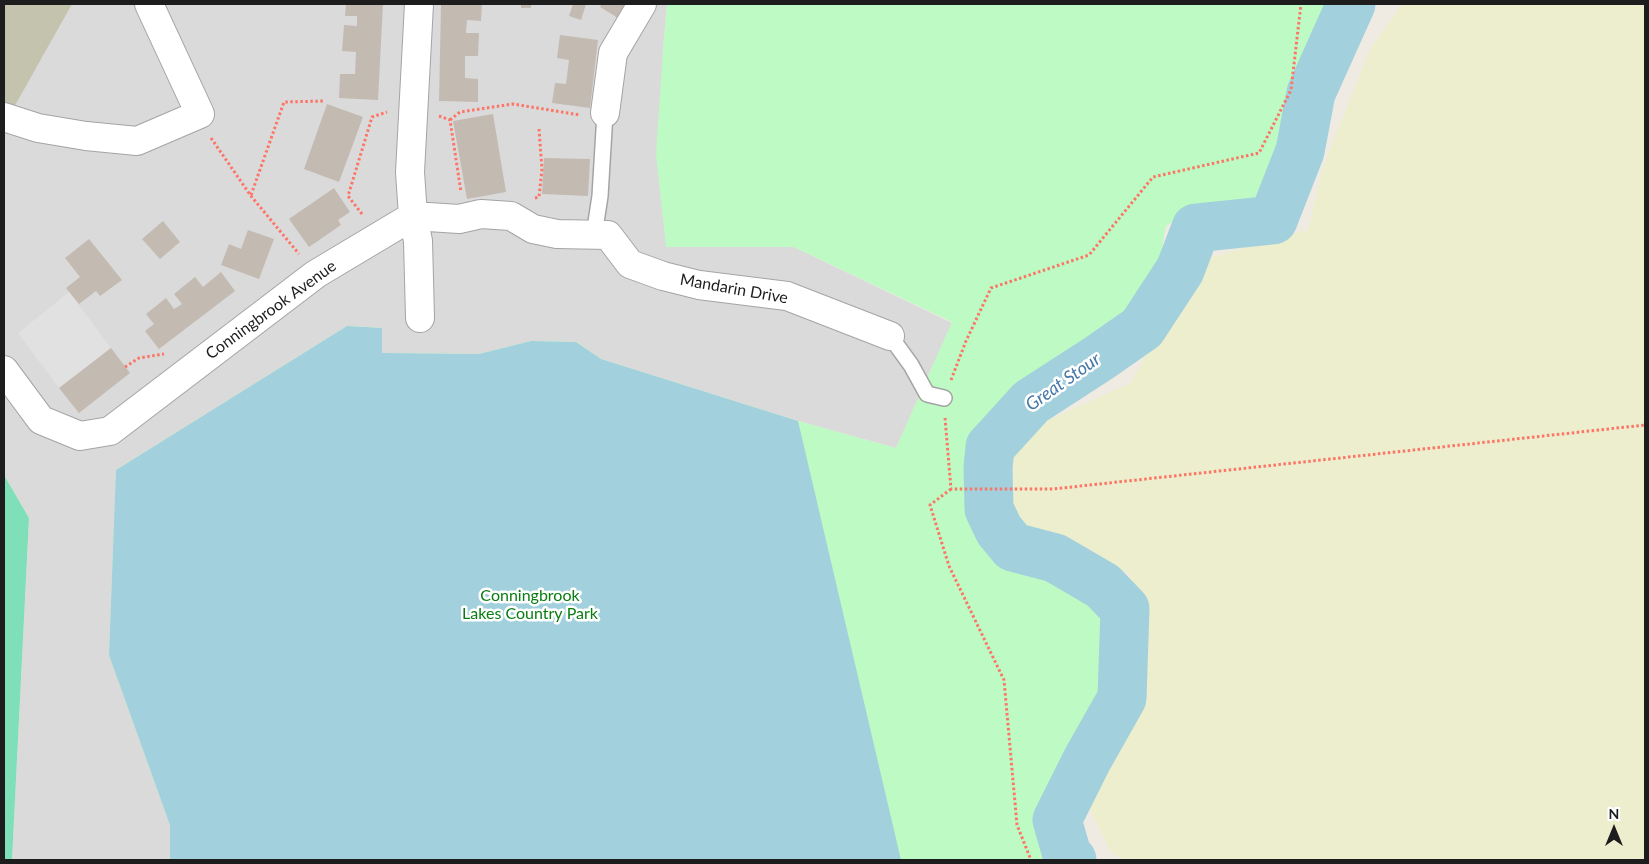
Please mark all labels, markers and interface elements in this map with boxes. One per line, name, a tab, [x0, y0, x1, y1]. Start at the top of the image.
street label: Conningbrook Avenue	[202, 256, 340, 364]
street label: Mandarin Drive	[679, 270, 789, 308]
water label: Great Stour	[1021, 348, 1105, 416]
park label: Conningbrook Lakes Country Park	[462, 586, 598, 624]
north arrow	[1589, 804, 1639, 854]
text: N	[1609, 805, 1619, 822]

